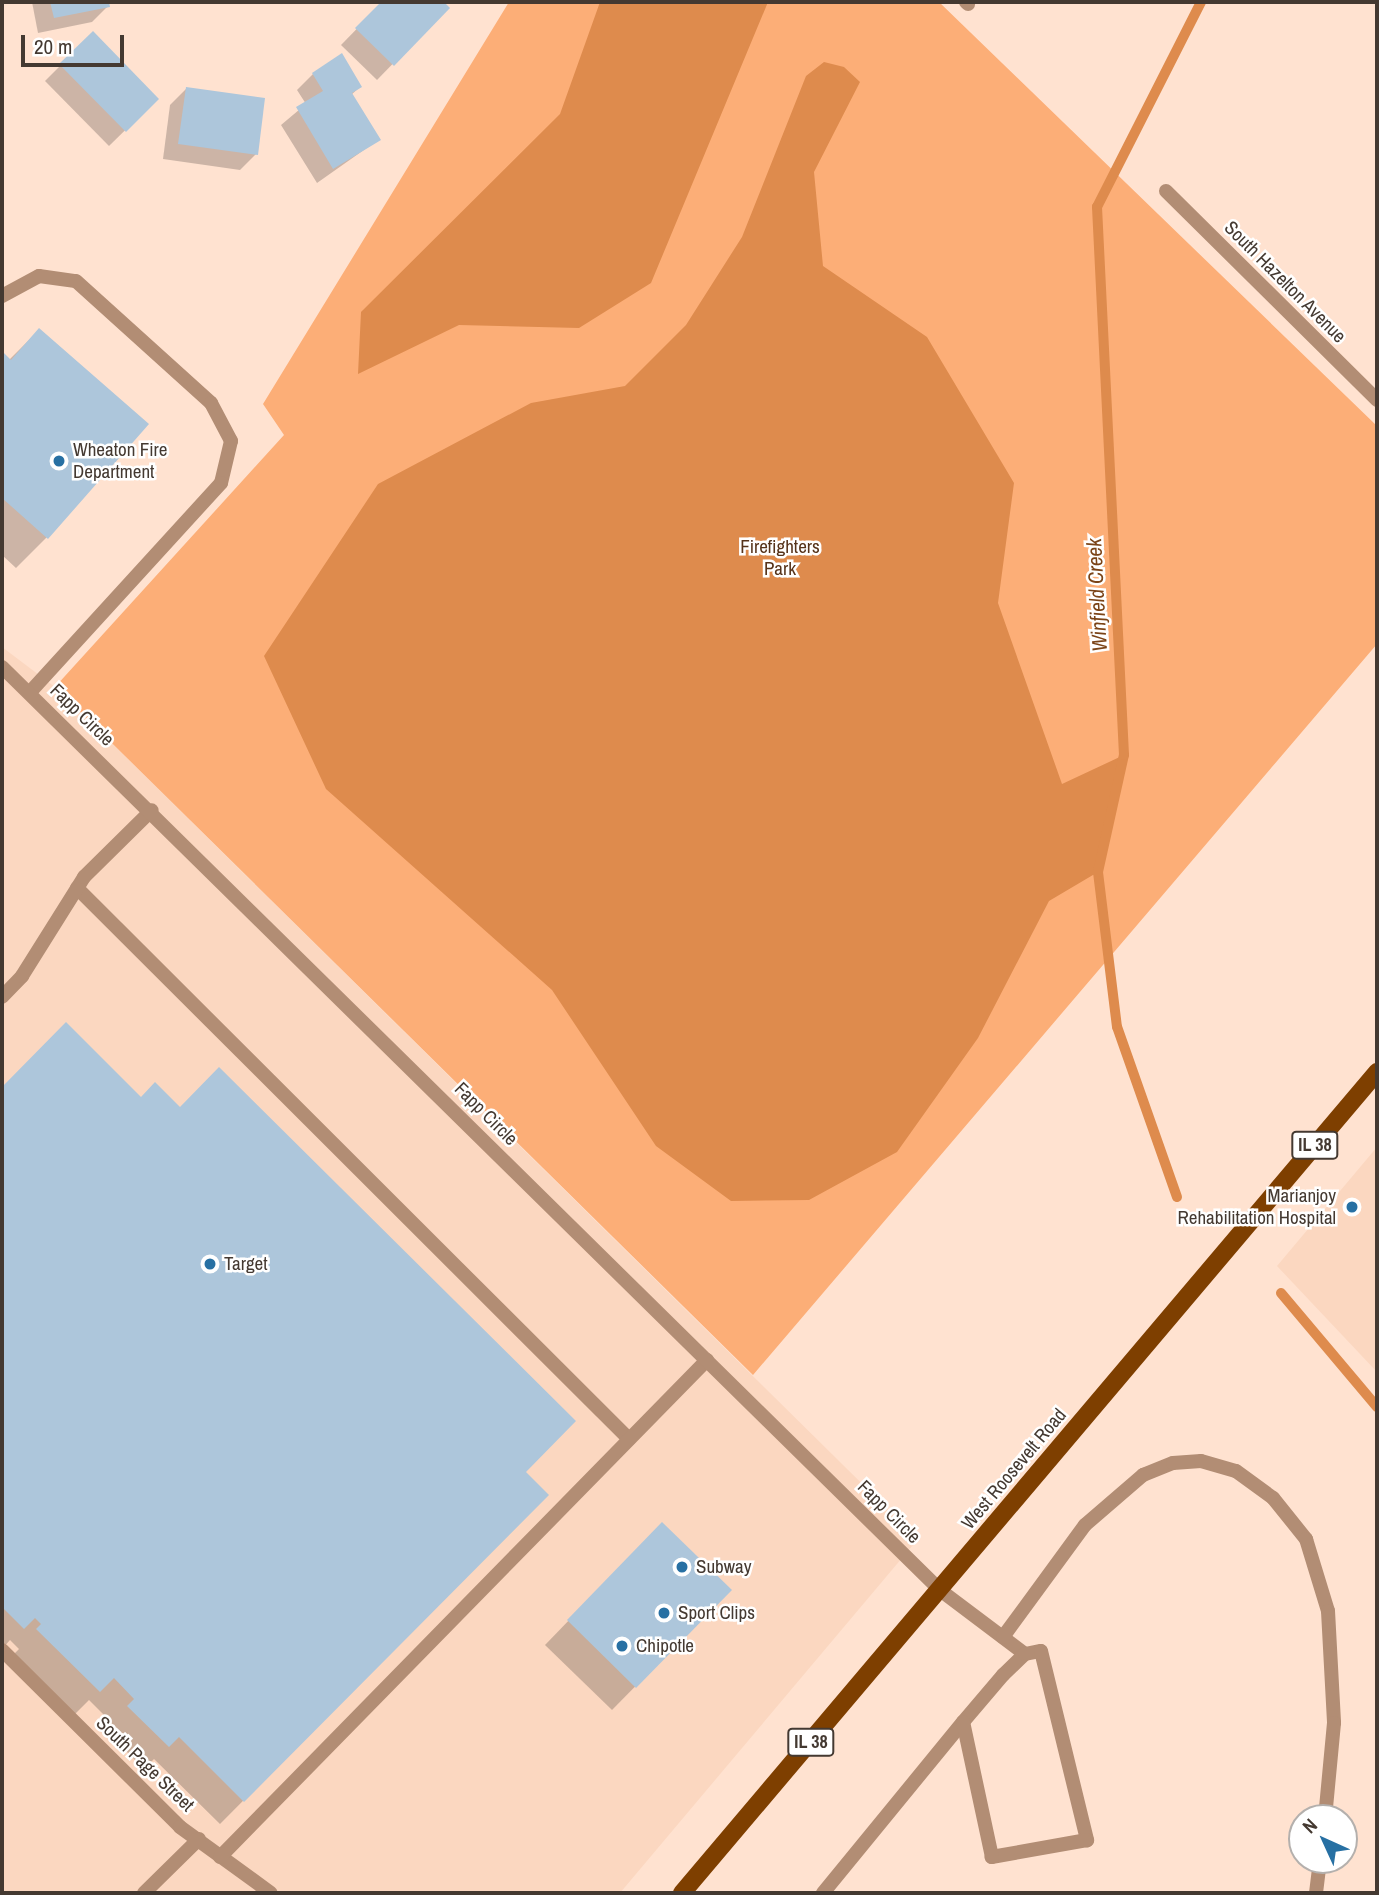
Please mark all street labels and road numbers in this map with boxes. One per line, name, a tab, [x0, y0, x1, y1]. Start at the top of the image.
street label: South Hazelton Avenue	[1219, 216, 1351, 348]
street label: Fapp Circle	[45, 679, 119, 751]
street label: Fapp Circle	[450, 1078, 522, 1150]
road number: IL 38	[1290, 1130, 1340, 1160]
street label: West Roosevelt Road	[957, 1404, 1071, 1534]
street label: Fapp Circle	[853, 1476, 925, 1548]
street label: South Page Street	[91, 1712, 199, 1816]
road number: IL 38	[786, 1728, 836, 1756]

